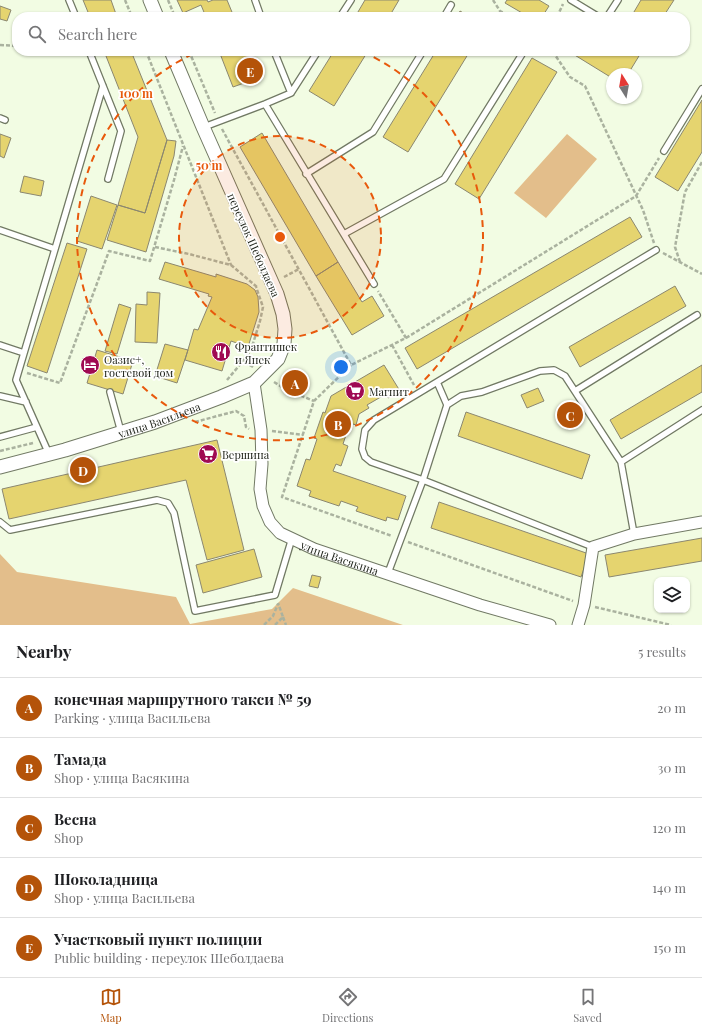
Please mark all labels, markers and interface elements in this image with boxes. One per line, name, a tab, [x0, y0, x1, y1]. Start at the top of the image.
search box	[12, 12, 690, 56]
icon: search	[26, 23, 48, 45]
text: Search here	[58, 24, 137, 44]
pin: E	[237, 56, 263, 86]
north arrow	[606, 68, 642, 104]
text: 100 m	[119, 85, 153, 101]
text: 50 m	[196, 157, 223, 173]
street label: переулок Шеболдаева	[224, 191, 284, 300]
centre of rings	[273, 230, 287, 244]
place label: Франтишек и Янек	[235, 339, 298, 367]
restaurant icon: Франтишек и Янек	[210, 341, 232, 363]
place label: Оазис+, гостевой дом	[104, 352, 174, 380]
hotel icon: Оазис+, гостевой дом	[79, 354, 101, 376]
your location	[331, 357, 351, 377]
pin: A	[282, 368, 308, 398]
supermarket icon: Магнит	[344, 380, 366, 402]
place label: Магнит	[369, 384, 409, 399]
street label: улица Васильева	[115, 398, 203, 441]
pin: C	[557, 400, 583, 430]
pin: B	[325, 409, 351, 439]
supermarket icon: Вершина	[197, 443, 219, 465]
place label: Вершина	[222, 447, 270, 462]
pin: D	[70, 455, 96, 485]
street label: улица Васякина	[298, 536, 381, 578]
map controls	[654, 577, 690, 613]
button: layers	[654, 577, 690, 613]
text: Nearby	[16, 640, 71, 662]
text: 5 results	[638, 643, 686, 660]
text: конечная маршрутного такси № 59	[54, 689, 312, 709]
text: A	[25, 699, 33, 716]
text: 20 m	[657, 699, 686, 716]
text: Parking · улица Васильева	[54, 709, 210, 726]
text: Тамада	[54, 749, 106, 769]
text: B	[25, 759, 33, 776]
text: 30 m	[658, 759, 686, 776]
text: Shop · улица Васякина	[54, 769, 189, 786]
text: Весна	[54, 809, 96, 829]
text: C	[24, 819, 34, 836]
text: 120 m	[652, 819, 686, 836]
text: Shop	[54, 829, 83, 846]
text: Шоколадница	[54, 869, 158, 889]
text: D	[24, 879, 34, 896]
text: 140 m	[652, 879, 686, 896]
text: Shop · улица Васильева	[54, 889, 195, 906]
text: Участковый пункт полиции	[54, 929, 262, 949]
text: E	[25, 939, 33, 956]
text: 150 m	[653, 939, 686, 956]
text: Public building · переулок Шеболдаева	[54, 949, 284, 966]
tab: Map	[100, 986, 122, 1025]
tab: Directions	[322, 986, 373, 1025]
tab: Saved	[573, 986, 602, 1025]

